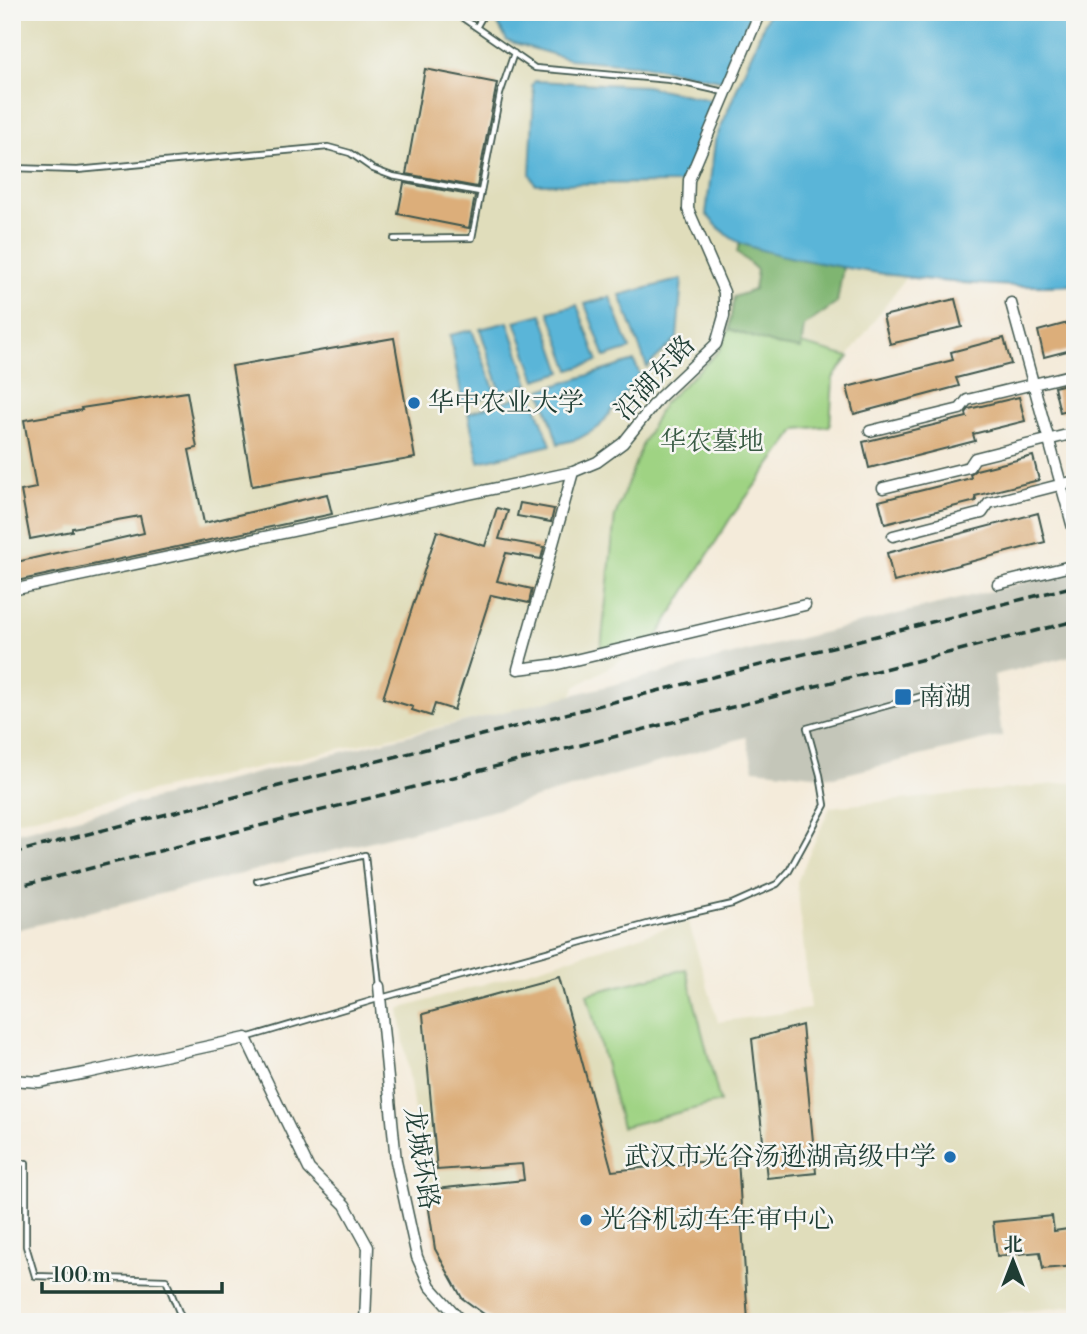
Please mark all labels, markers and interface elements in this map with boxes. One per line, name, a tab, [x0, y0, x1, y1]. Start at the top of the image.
street label: 沿湖东路	[608, 329, 702, 427]
place label: 华中农业大学	[428, 387, 584, 419]
marker: 华中农业大学	[406, 395, 422, 411]
park label: 华农墓地	[660, 426, 764, 458]
place label: 南湖	[919, 681, 971, 713]
marker: 南湖	[893, 687, 913, 707]
street label: 龙城环路	[397, 1104, 445, 1212]
place label: 武汉市光谷汤逊湖高级中学	[624, 1141, 936, 1173]
marker: 武汉市光谷汤逊湖高级中学	[942, 1149, 958, 1165]
place label: 光谷机动车年审中心	[600, 1204, 834, 1236]
marker: 光谷机动车年审中心	[578, 1212, 594, 1228]
north arrow	[978, 1226, 1048, 1296]
text: 北	[1003, 1233, 1023, 1257]
scale bar	[42, 1250, 222, 1294]
text: 100 m	[52, 1263, 111, 1289]

